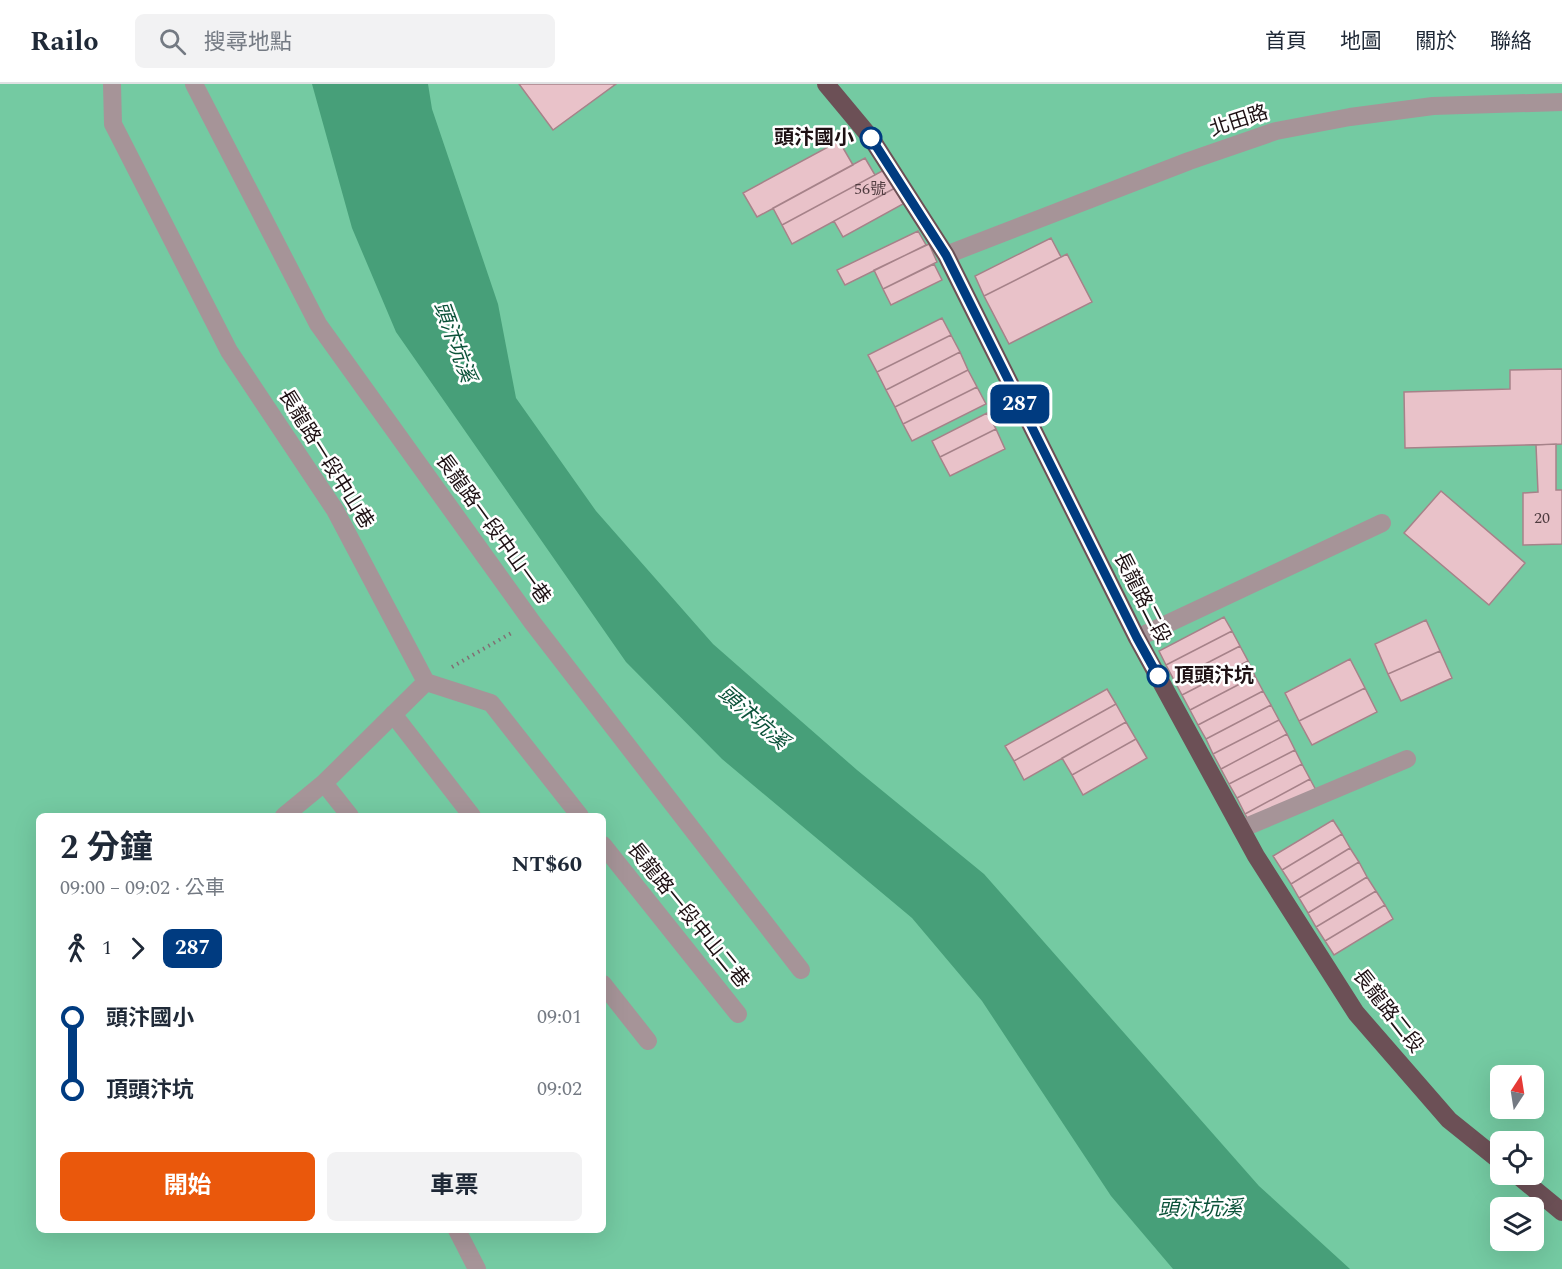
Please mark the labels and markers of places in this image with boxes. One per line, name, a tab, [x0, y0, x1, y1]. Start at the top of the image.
place label: 頭汴國小	[774, 123, 854, 153]
marker: 頭汴國小	[860, 127, 882, 149]
place label: 頂頭汴坑	[1174, 661, 1254, 691]
marker: 頂頭汴坑	[1147, 665, 1169, 687]

